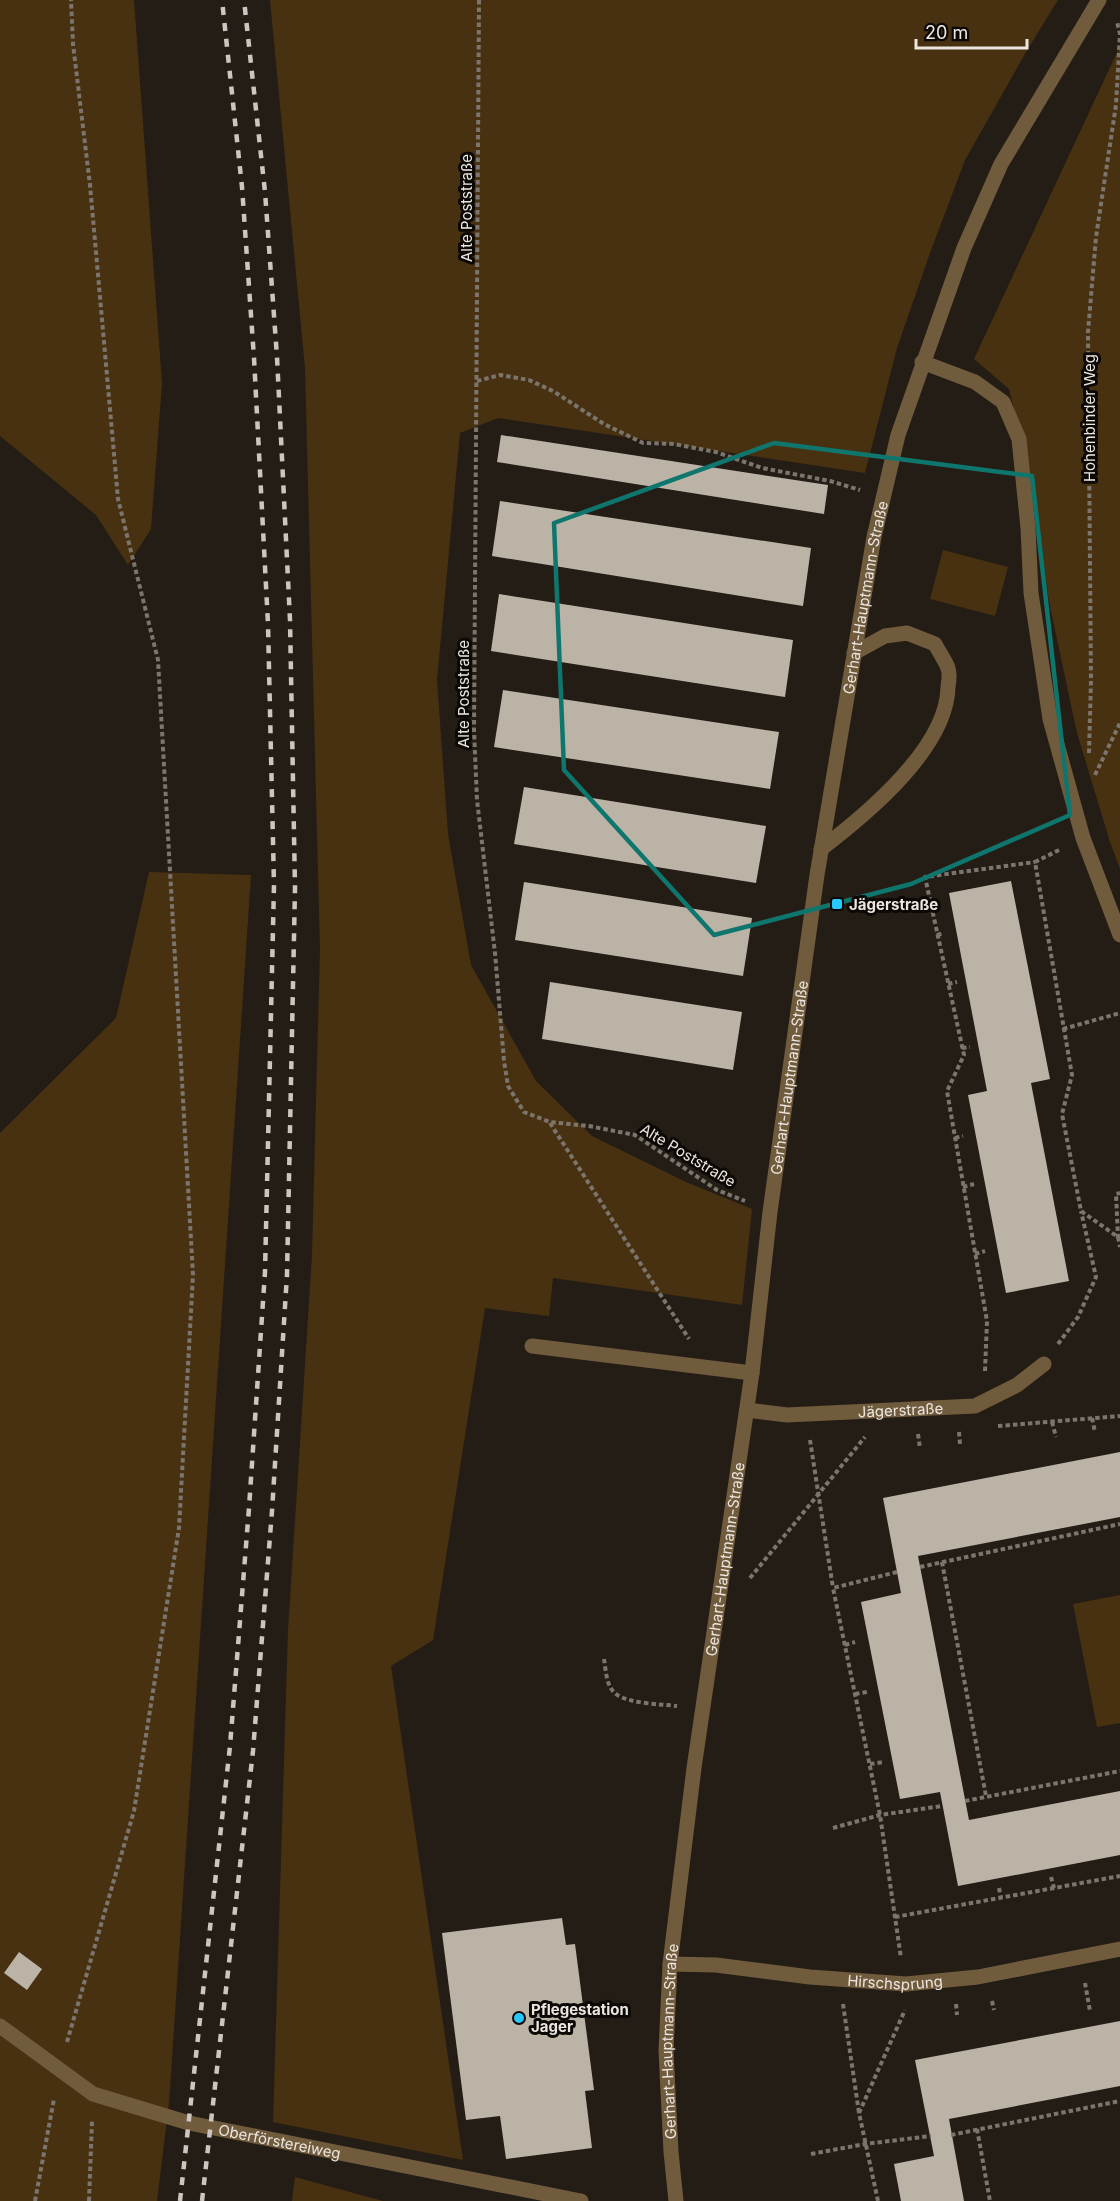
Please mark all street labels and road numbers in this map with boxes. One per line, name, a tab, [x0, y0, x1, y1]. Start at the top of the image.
street label: Alte Poststraße	[457, 154, 476, 262]
street label: Hohenbinder Weg	[1080, 354, 1099, 482]
street label: Gerhart-Hauptmann-Straße	[838, 499, 892, 696]
street label: Alte Poststraße	[454, 640, 473, 748]
street label: Gerhart-Hauptmann-Straße	[766, 979, 812, 1176]
street label: Alte Poststraße	[637, 1119, 739, 1191]
street label: Jägerstraße	[857, 1398, 944, 1421]
street label: Gerhart-Hauptmann-Straße	[701, 1461, 748, 1658]
street label: Gerhart-Hauptmann-Straße	[656, 1942, 682, 2140]
street label: Hirschsprung	[847, 1970, 943, 1994]
street label: Oberförstereiweg	[217, 2120, 343, 2162]

